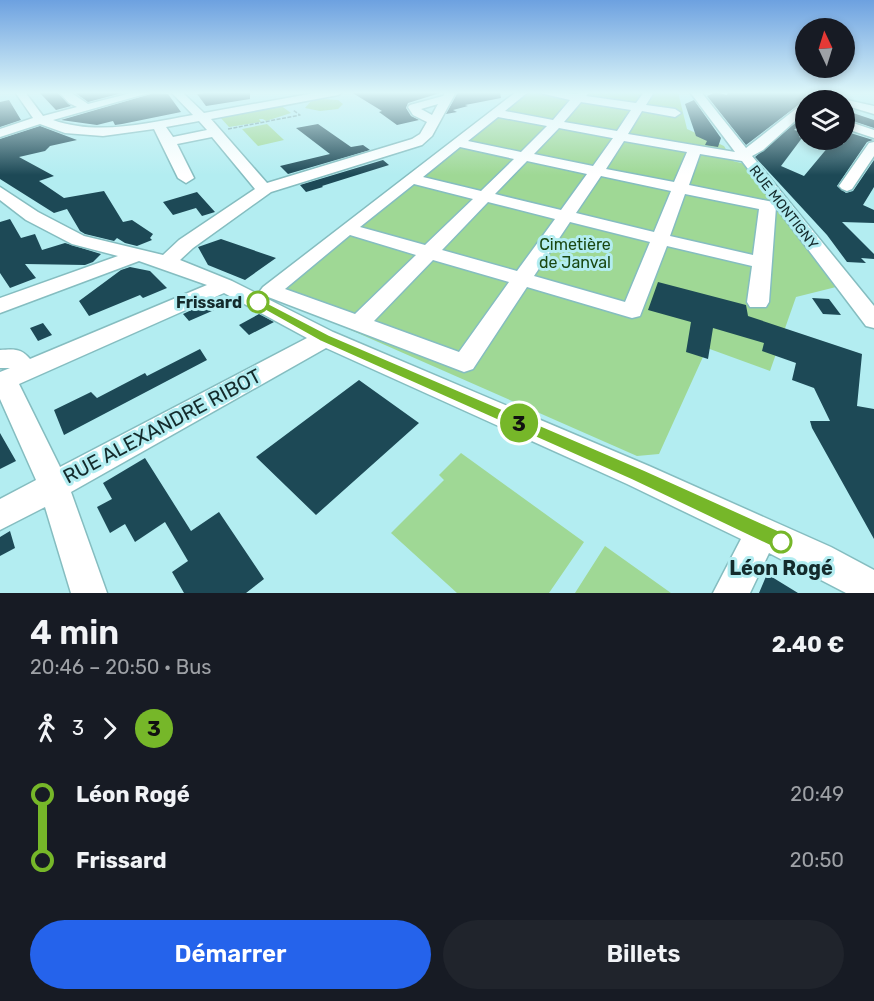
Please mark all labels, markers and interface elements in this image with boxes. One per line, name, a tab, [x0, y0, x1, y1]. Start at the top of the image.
north arrow	[795, 18, 855, 78]
map controls	[795, 18, 855, 150]
button: layers	[795, 90, 855, 150]
street label: RUE MONTIGNY	[746, 162, 822, 253]
park label: Cimetière de Janval	[539, 235, 611, 272]
marker: Frissard	[247, 291, 269, 313]
place label: Frissard	[176, 293, 242, 312]
street label: RUE ALEXANDRE RIBOT	[59, 363, 266, 488]
line badge: 3	[500, 404, 538, 442]
text: 3	[512, 411, 526, 436]
marker: Léon Rogé	[770, 531, 792, 553]
place label: Léon Rogé	[729, 556, 833, 580]
text: 4 min	[30, 613, 119, 652]
text: 2.40 €	[772, 631, 844, 658]
text: 20:46 – 20:50 · Bus	[30, 655, 211, 679]
icon: walk	[30, 712, 63, 745]
icon: forward	[93, 712, 126, 745]
text: 3	[72, 716, 84, 740]
text: 3	[147, 716, 161, 741]
text: Léon Rogé	[76, 781, 190, 808]
text: 20:49	[790, 782, 844, 806]
text: Frissard	[76, 847, 167, 874]
text: 20:50	[790, 848, 844, 872]
button: Démarrer	[30, 920, 431, 989]
button: Billets	[443, 920, 844, 989]

